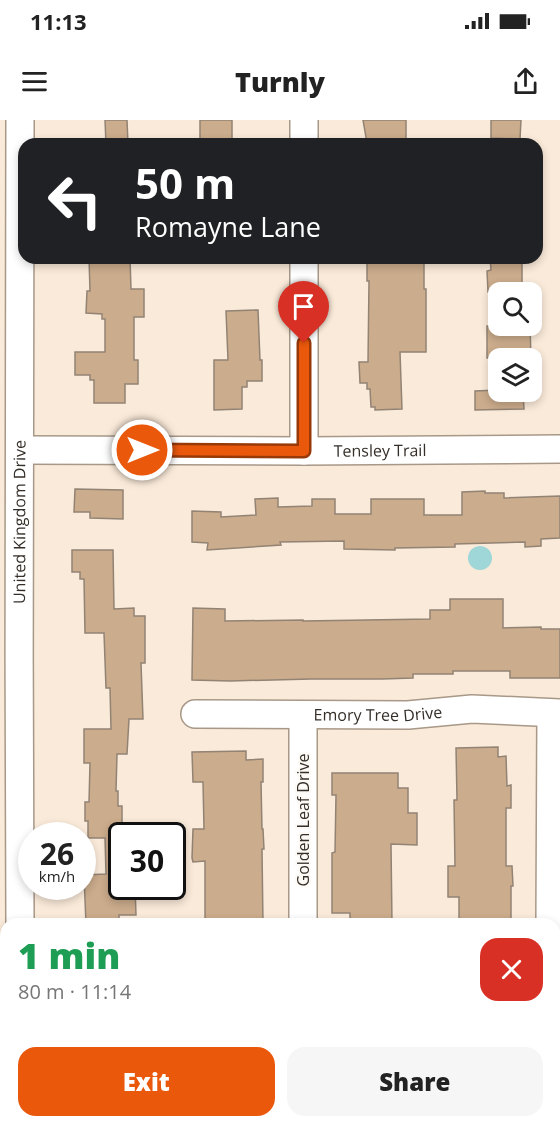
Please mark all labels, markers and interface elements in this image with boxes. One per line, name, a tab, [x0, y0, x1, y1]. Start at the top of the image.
text: 11:13	[30, 6, 87, 36]
text: Turnly	[235, 63, 325, 100]
icon: menu	[18, 65, 51, 98]
icon: share	[509, 65, 542, 98]
text: 50 m	[135, 154, 235, 211]
icon: left	[36, 162, 114, 240]
text: Romayne Lane	[135, 208, 321, 245]
pin	[278, 281, 329, 343]
map controls	[488, 282, 542, 402]
button: search	[488, 282, 542, 336]
icon: arrive	[287, 290, 320, 323]
button: layers	[488, 348, 542, 402]
position arrow	[110, 418, 174, 482]
street label: Tensley Trail	[334, 439, 426, 462]
street label: United Kingdom Drive	[8, 440, 30, 604]
street label: Emory Tree Drive	[314, 701, 443, 726]
street label: Golden Leaf Drive	[292, 754, 314, 886]
speed limit sign: 30	[108, 822, 186, 900]
text: 26	[40, 833, 74, 874]
text: km/h	[39, 866, 75, 886]
text: 1 min	[18, 931, 120, 980]
button: close	[480, 938, 543, 1001]
text: 80 m · 11:14	[18, 978, 131, 1005]
button: Exit	[18, 1047, 275, 1116]
button: Share	[287, 1047, 543, 1116]

